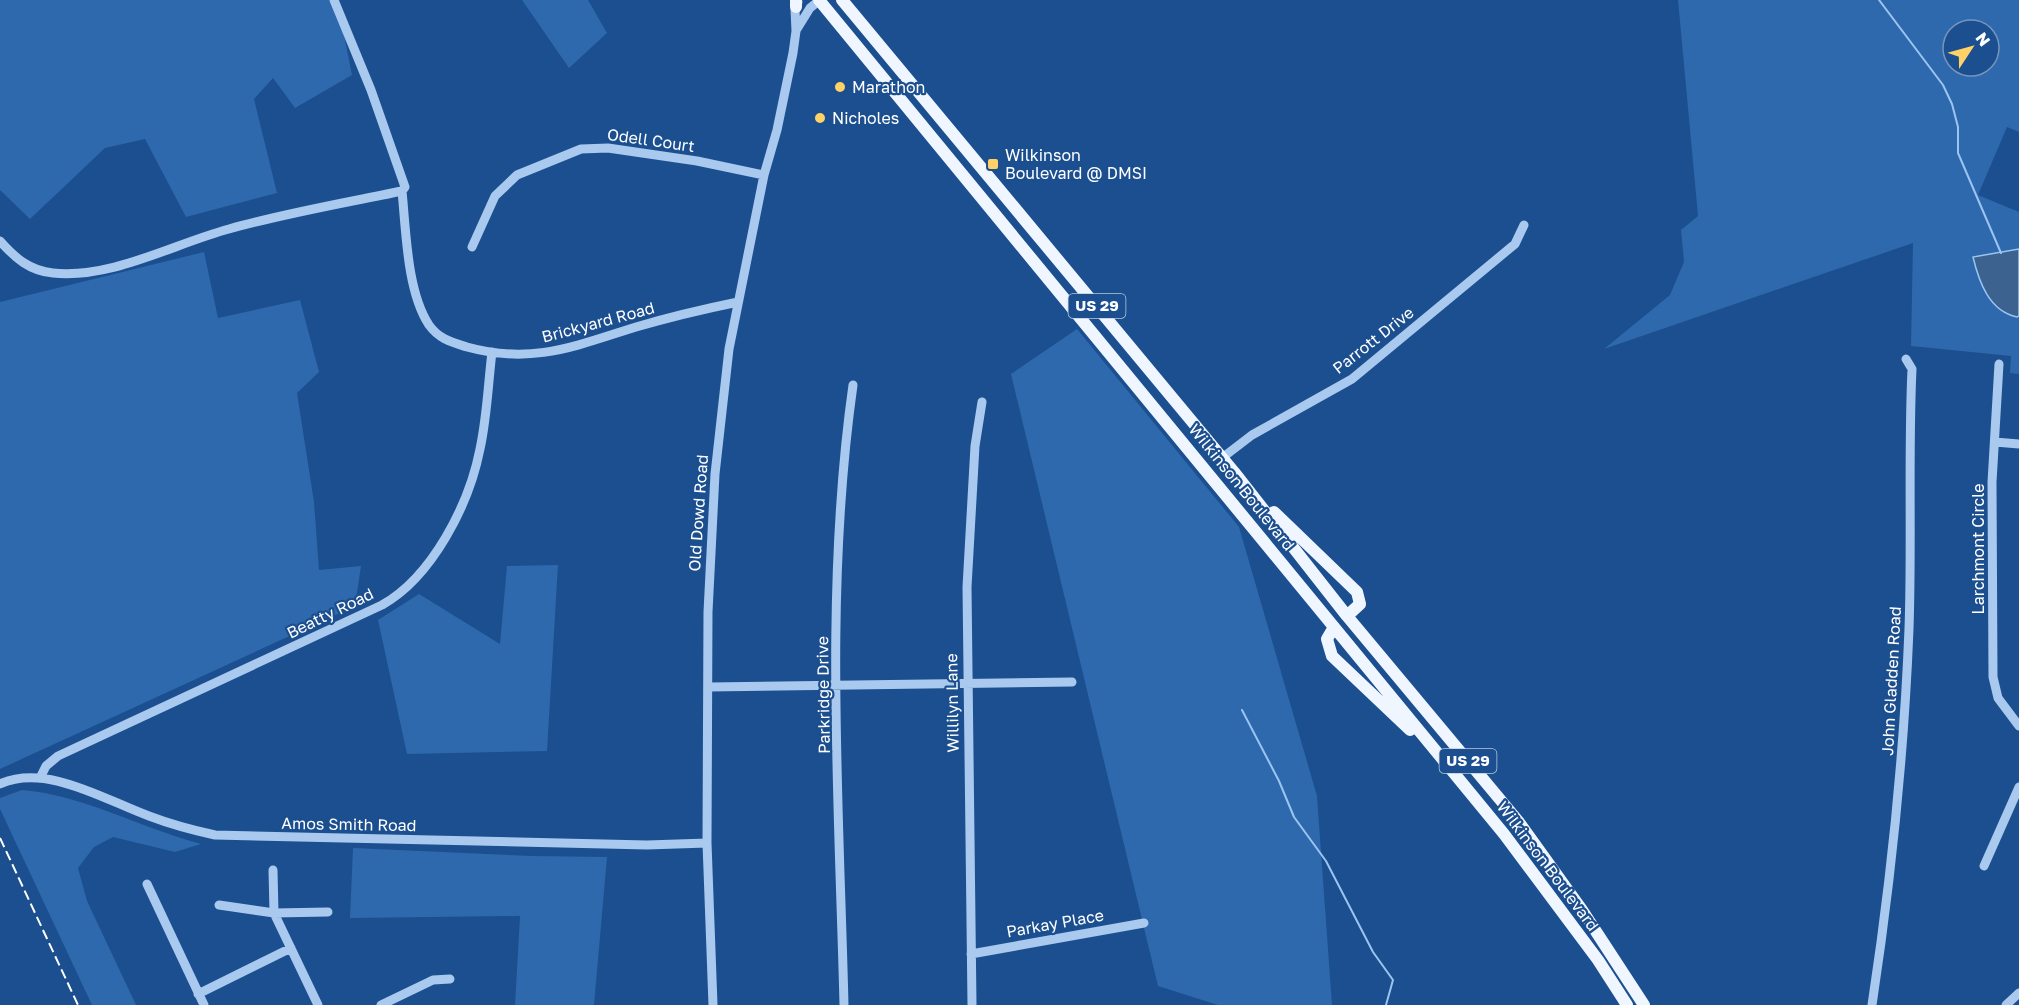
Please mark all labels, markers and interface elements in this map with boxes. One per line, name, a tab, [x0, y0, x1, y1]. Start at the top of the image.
north arrow	[1941, 18, 2001, 78]
text: N	[1971, 28, 1995, 50]
place label: Marathon	[852, 77, 925, 97]
marker: Marathon	[833, 80, 847, 94]
place label: Nicholes	[832, 108, 899, 128]
marker: Nicholes	[813, 111, 827, 125]
street label: Odell Court	[606, 124, 696, 156]
place label: Wilkinson Boulevard @ DMSI	[1005, 145, 1147, 183]
marker: Wilkinson Boulevard @ DMSI	[986, 157, 1000, 171]
road number: US 29	[1068, 294, 1126, 318]
street label: Brickyard Road	[539, 297, 657, 347]
street label: Parrott Drive	[1328, 302, 1418, 378]
street label: Wilkinson Boulevard	[1185, 420, 1299, 554]
street label: Old Dowd Road	[684, 454, 712, 572]
street label: Larchmont Circle	[1968, 483, 1988, 615]
street label: Beatty Road	[283, 583, 377, 643]
street label: John Gladden Road	[1877, 606, 1905, 756]
street label: Parkridge Drive	[812, 636, 834, 754]
street label: Willilyn Lane	[941, 653, 963, 753]
road number: US 29	[1440, 749, 1496, 773]
street label: Wilkinson Boulevard	[1493, 797, 1603, 935]
street label: Amos Smith Road	[281, 813, 417, 835]
street label: Parkay Place	[1005, 905, 1105, 941]

